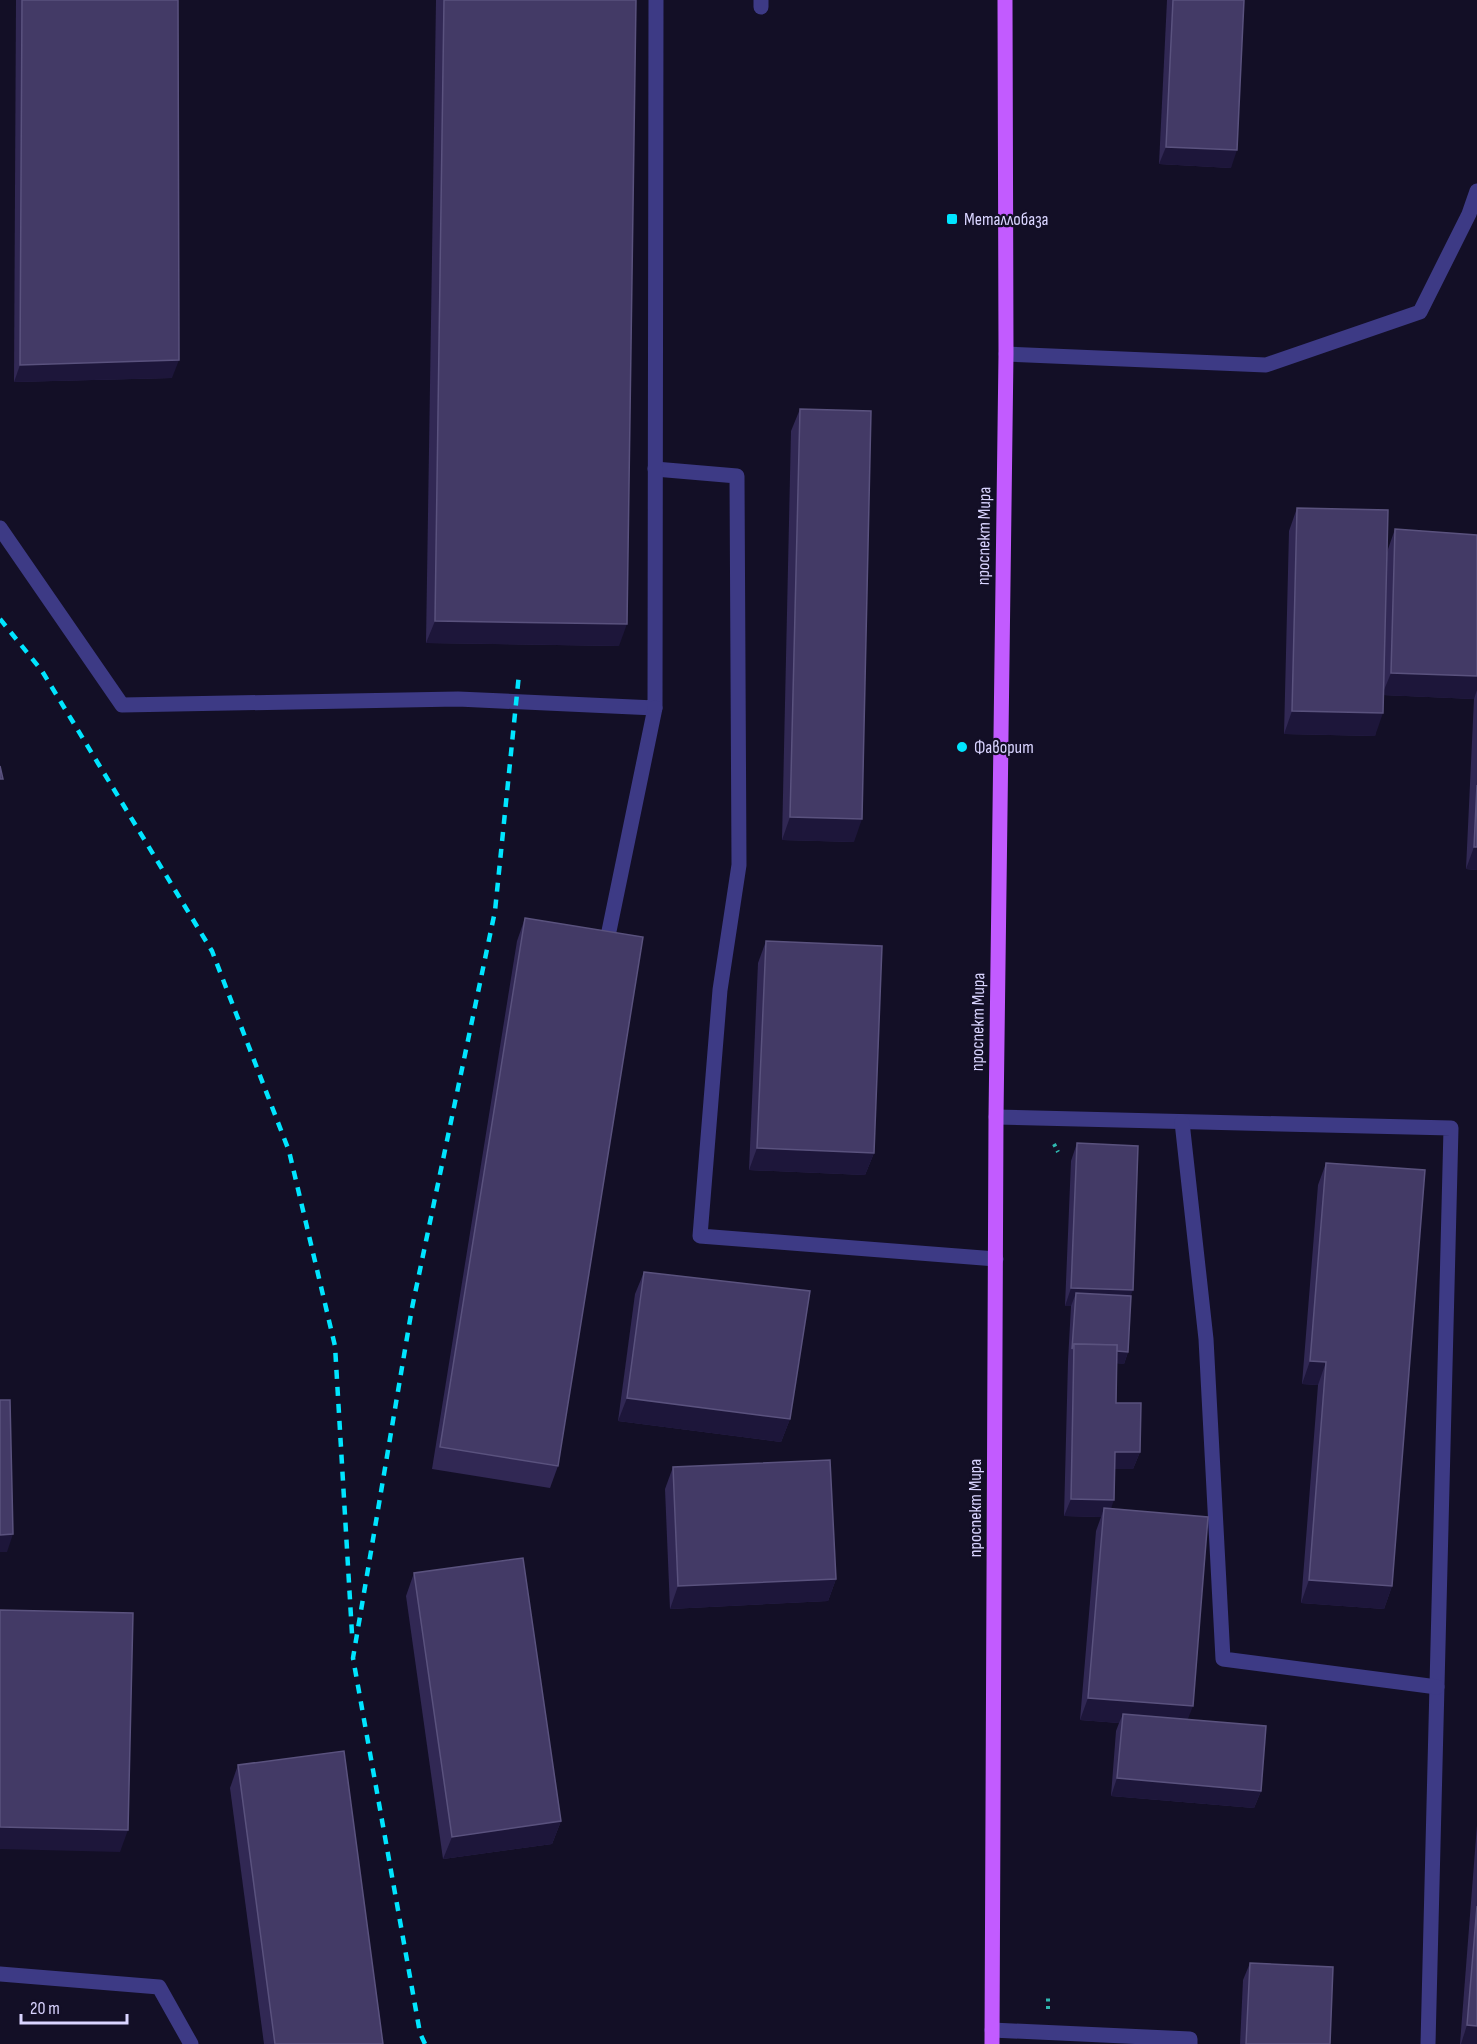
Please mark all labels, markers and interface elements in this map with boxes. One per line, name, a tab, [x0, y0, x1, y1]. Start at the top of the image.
place label: Металлобаза	[964, 209, 1049, 230]
marker: Металлобаза	[945, 212, 959, 226]
street label: проспект Мира	[973, 487, 995, 585]
place label: Фаворит	[974, 737, 1034, 758]
marker: Фаворит	[955, 740, 969, 754]
street label: проспект Мира	[967, 973, 989, 1071]
street label: проспект Мира	[965, 1459, 986, 1557]
scale bar	[21, 1987, 128, 2025]
text: 20 m	[30, 1998, 60, 2019]

